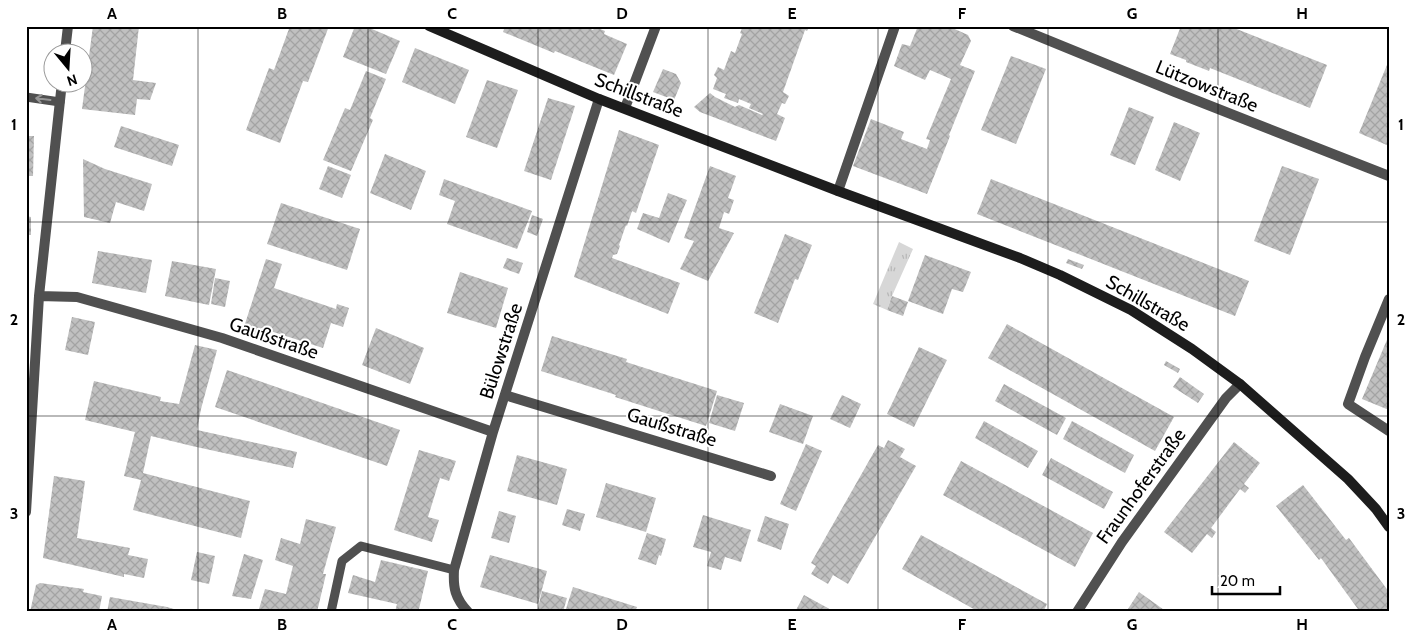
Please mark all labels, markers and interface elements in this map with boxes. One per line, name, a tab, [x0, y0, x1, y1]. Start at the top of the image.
text: A	[107, 4, 117, 23]
text: B	[277, 4, 287, 23]
text: C	[447, 4, 457, 23]
text: D	[616, 4, 628, 23]
text: E	[787, 4, 797, 23]
text: F	[958, 4, 967, 23]
text: G	[1127, 4, 1137, 23]
text: H	[1296, 4, 1308, 23]
north arrow	[42, 42, 92, 92]
street label: Lützowstraße	[1152, 55, 1262, 117]
street label: Schillstraße	[592, 68, 687, 122]
text: N	[65, 70, 80, 90]
one-way arrow	[35, 94, 51, 104]
text: 1	[11, 115, 17, 134]
text: 1	[1398, 115, 1404, 134]
street label: Schillstraße	[1102, 270, 1194, 336]
street label: Bülowstraße	[475, 300, 527, 402]
text: 2	[10, 310, 18, 329]
text: 2	[1397, 310, 1405, 329]
street label: Gaußstraße	[226, 312, 322, 364]
street label: Gaußstraße	[624, 402, 720, 452]
street label: Fraunhoferstraße	[1091, 424, 1191, 548]
text: 3	[10, 504, 18, 523]
text: 3	[1397, 504, 1405, 523]
scale bar	[1212, 563, 1280, 595]
text: 20 m	[1220, 572, 1255, 590]
text: A	[107, 615, 117, 634]
text: B	[277, 615, 287, 634]
text: C	[447, 615, 457, 634]
text: D	[616, 615, 628, 634]
text: E	[787, 615, 797, 634]
text: F	[958, 615, 967, 634]
text: G	[1127, 615, 1137, 634]
text: H	[1296, 615, 1308, 634]

